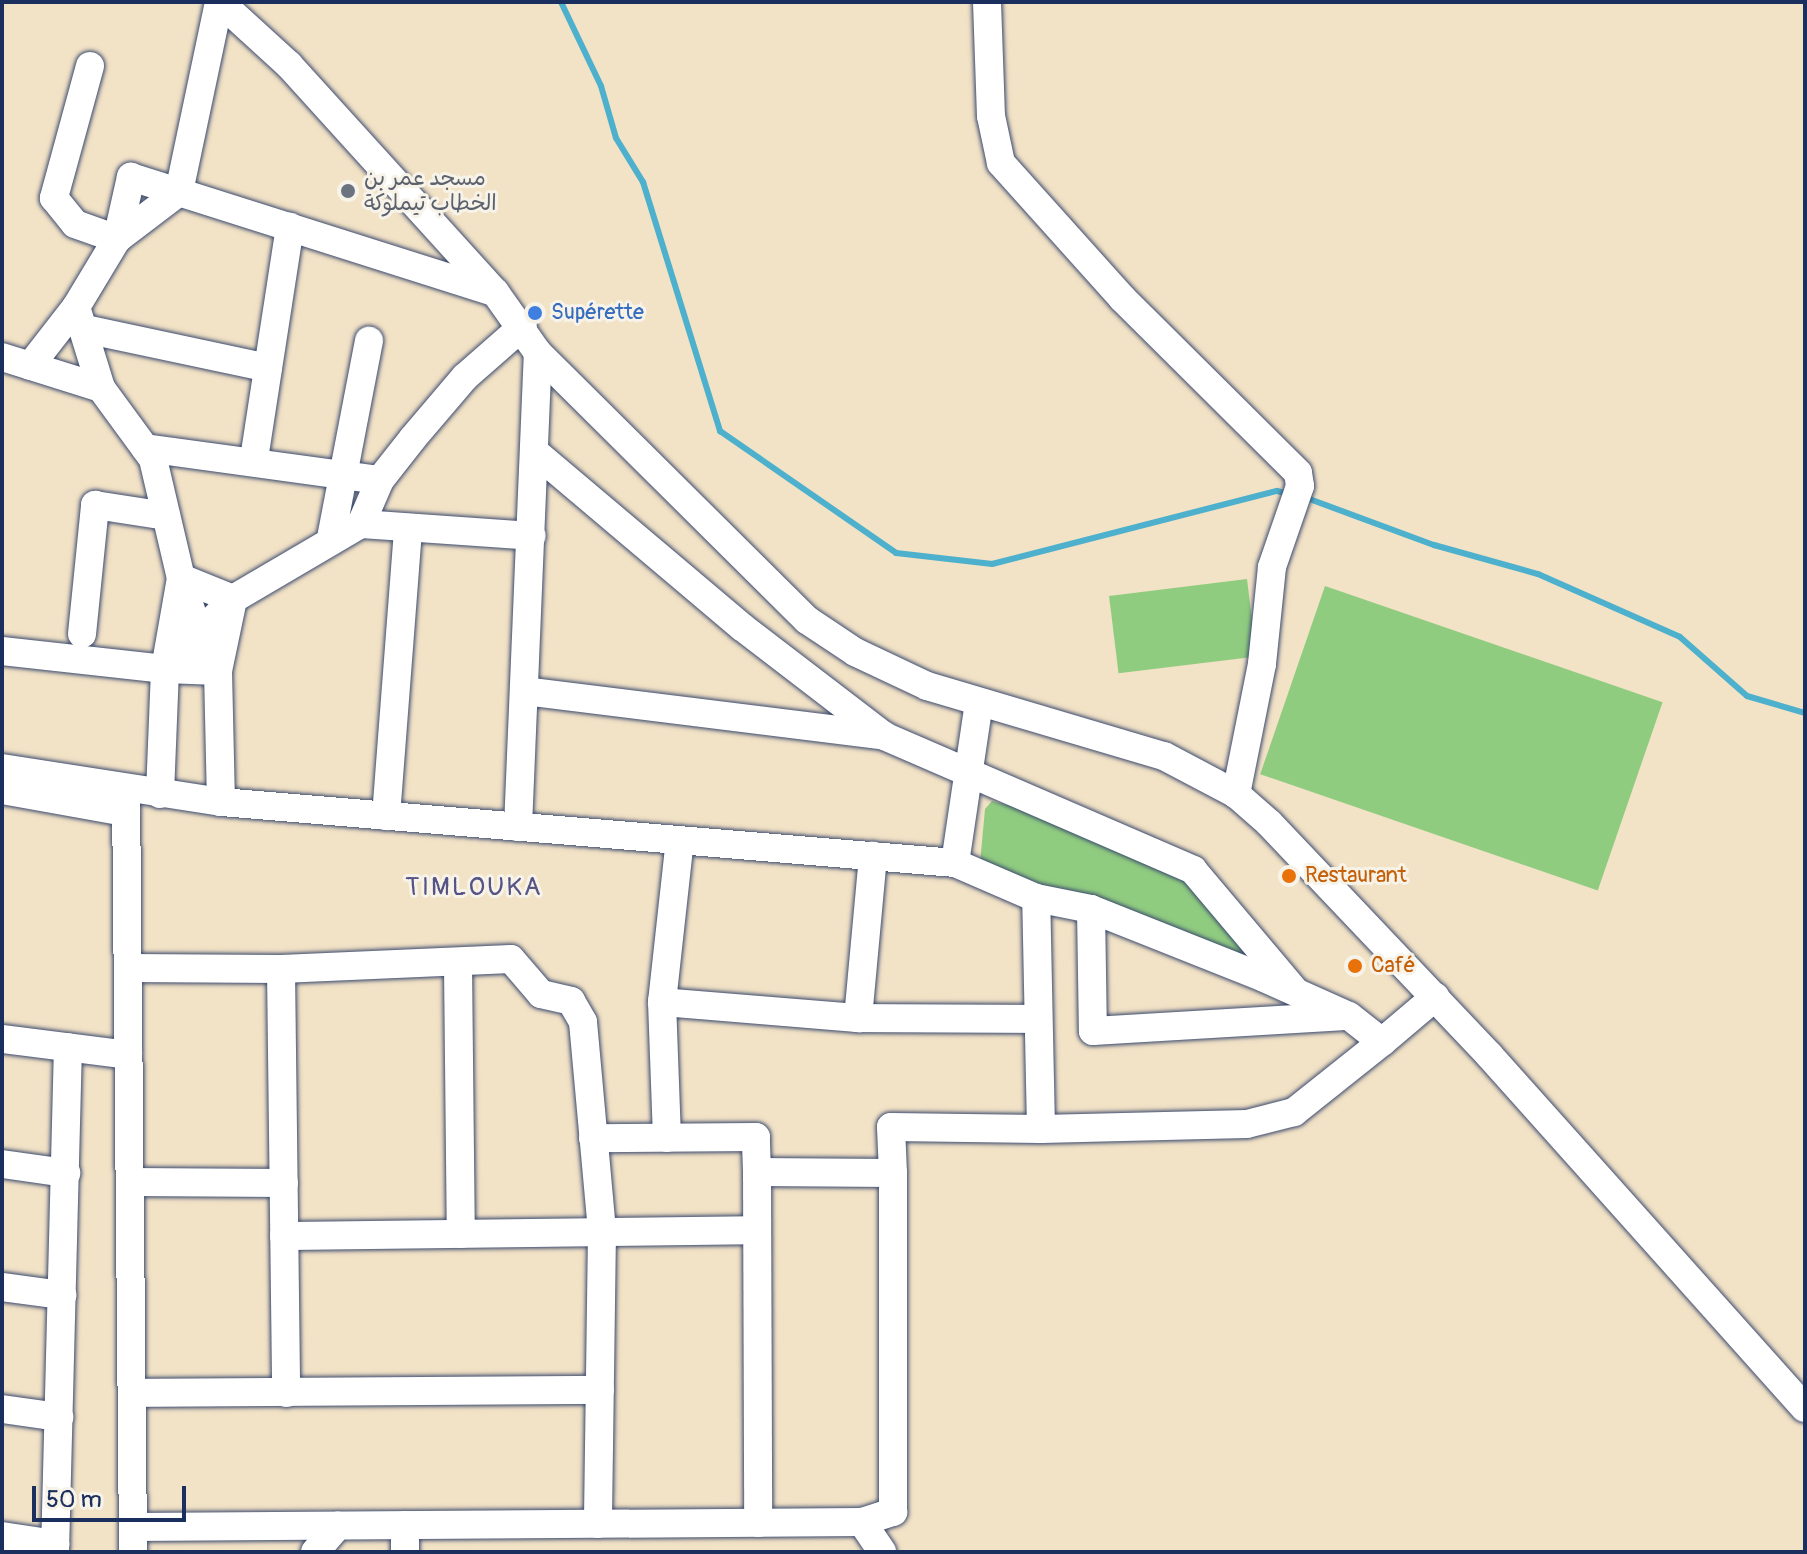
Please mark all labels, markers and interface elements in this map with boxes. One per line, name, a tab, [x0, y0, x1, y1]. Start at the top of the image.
place label: مسجد عمر بن الخطاب تيملوكة	[364, 165, 497, 216]
marker: مسجد عمر بن الخطاب تيملوكة	[339, 182, 357, 200]
place label: Supérette	[551, 300, 644, 326]
marker: Supérette	[526, 304, 544, 322]
place label: Restaurant	[1305, 863, 1407, 889]
marker: Restaurant	[1280, 867, 1298, 885]
district label: TIMLOUKA	[405, 872, 543, 904]
place label: Café	[1371, 953, 1415, 979]
marker: Café	[1346, 957, 1364, 975]
scale bar	[36, 1470, 190, 1520]
text: 50 m	[46, 1485, 102, 1514]

